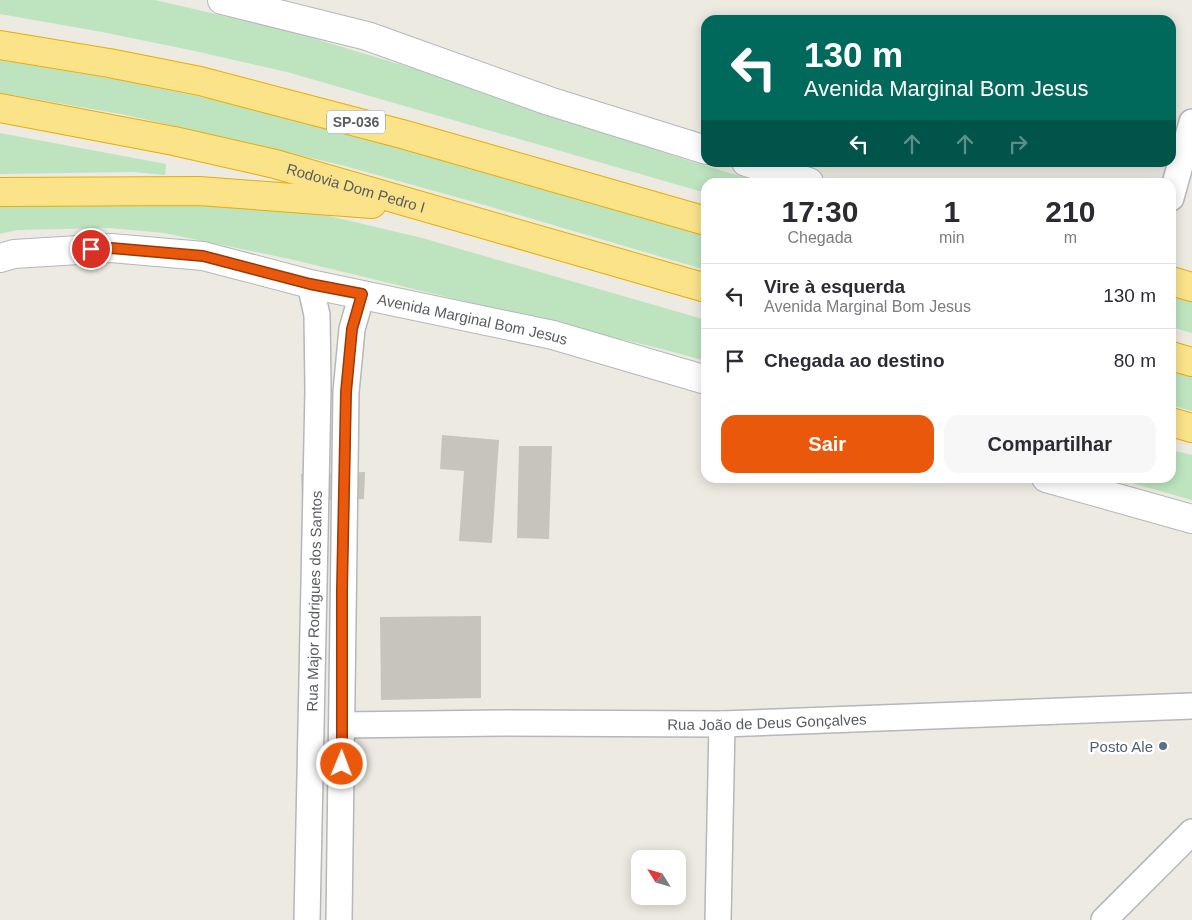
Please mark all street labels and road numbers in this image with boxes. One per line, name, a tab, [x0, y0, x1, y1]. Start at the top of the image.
road number: SP-036	[327, 110, 385, 134]
street label: Rodovia Dom Pedro I	[285, 159, 427, 215]
street label: Avenida Marginal Bom Jesus	[376, 290, 570, 347]
street label: Rua Major Rodrigues dos Santos	[303, 490, 324, 712]
street label: Rua João de Deus Gonçalves	[667, 710, 867, 733]

